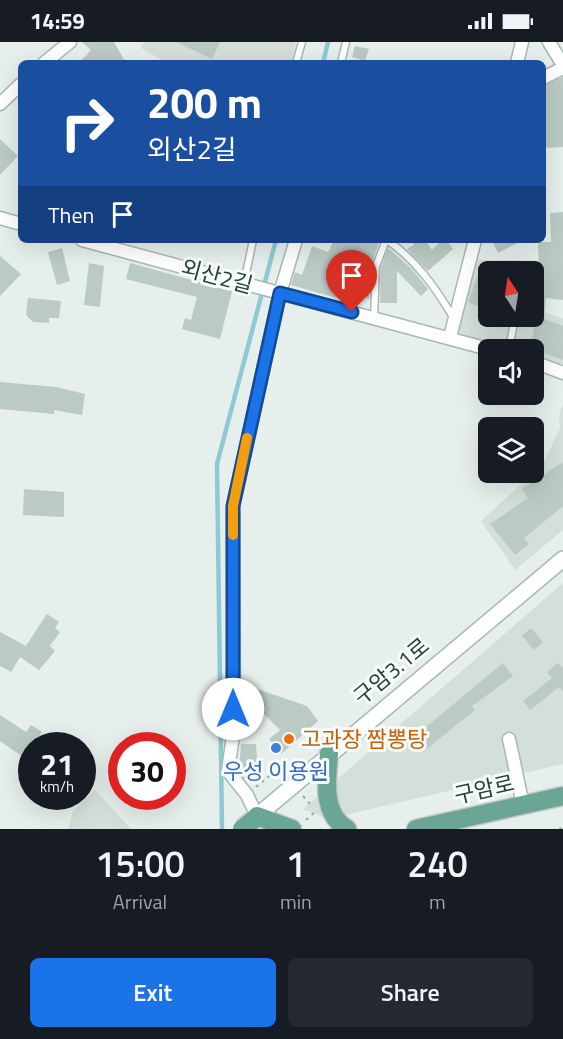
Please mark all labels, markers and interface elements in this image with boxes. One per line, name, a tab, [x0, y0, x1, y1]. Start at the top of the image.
text: 14:59	[30, 4, 85, 38]
text: 200 m	[147, 70, 262, 134]
icon: right	[48, 84, 126, 162]
text: 외산2길	[147, 128, 237, 169]
text: Then	[48, 198, 94, 232]
icon: arrive	[106, 198, 139, 231]
street label: 외산2길	[177, 250, 257, 302]
pin	[326, 250, 377, 312]
icon: arrive	[335, 259, 368, 292]
north arrow	[478, 261, 544, 327]
map controls	[478, 261, 544, 483]
button: sound	[478, 339, 544, 405]
button: layers	[478, 417, 544, 483]
street label: 구암3.1로	[346, 629, 436, 713]
position arrow	[201, 677, 265, 741]
place label: 고과장 짬뽕탕	[301, 722, 427, 756]
speed limit sign: 30	[108, 732, 186, 810]
marker: 고과장 짬뽕탕	[282, 732, 296, 746]
text: 21	[40, 741, 74, 787]
marker: 우성 이용원	[269, 741, 283, 755]
place label: 우성 이용원	[223, 754, 329, 788]
street label: 구암로	[451, 766, 517, 812]
text: km/h	[40, 775, 74, 798]
text: 15:00	[95, 836, 185, 891]
text: 1	[286, 836, 306, 891]
text: 240	[407, 836, 468, 891]
text: Arrival	[113, 886, 167, 917]
text: min	[280, 886, 312, 917]
text: m	[429, 886, 446, 917]
button: Exit	[30, 958, 276, 1027]
button: Share	[288, 958, 533, 1027]

